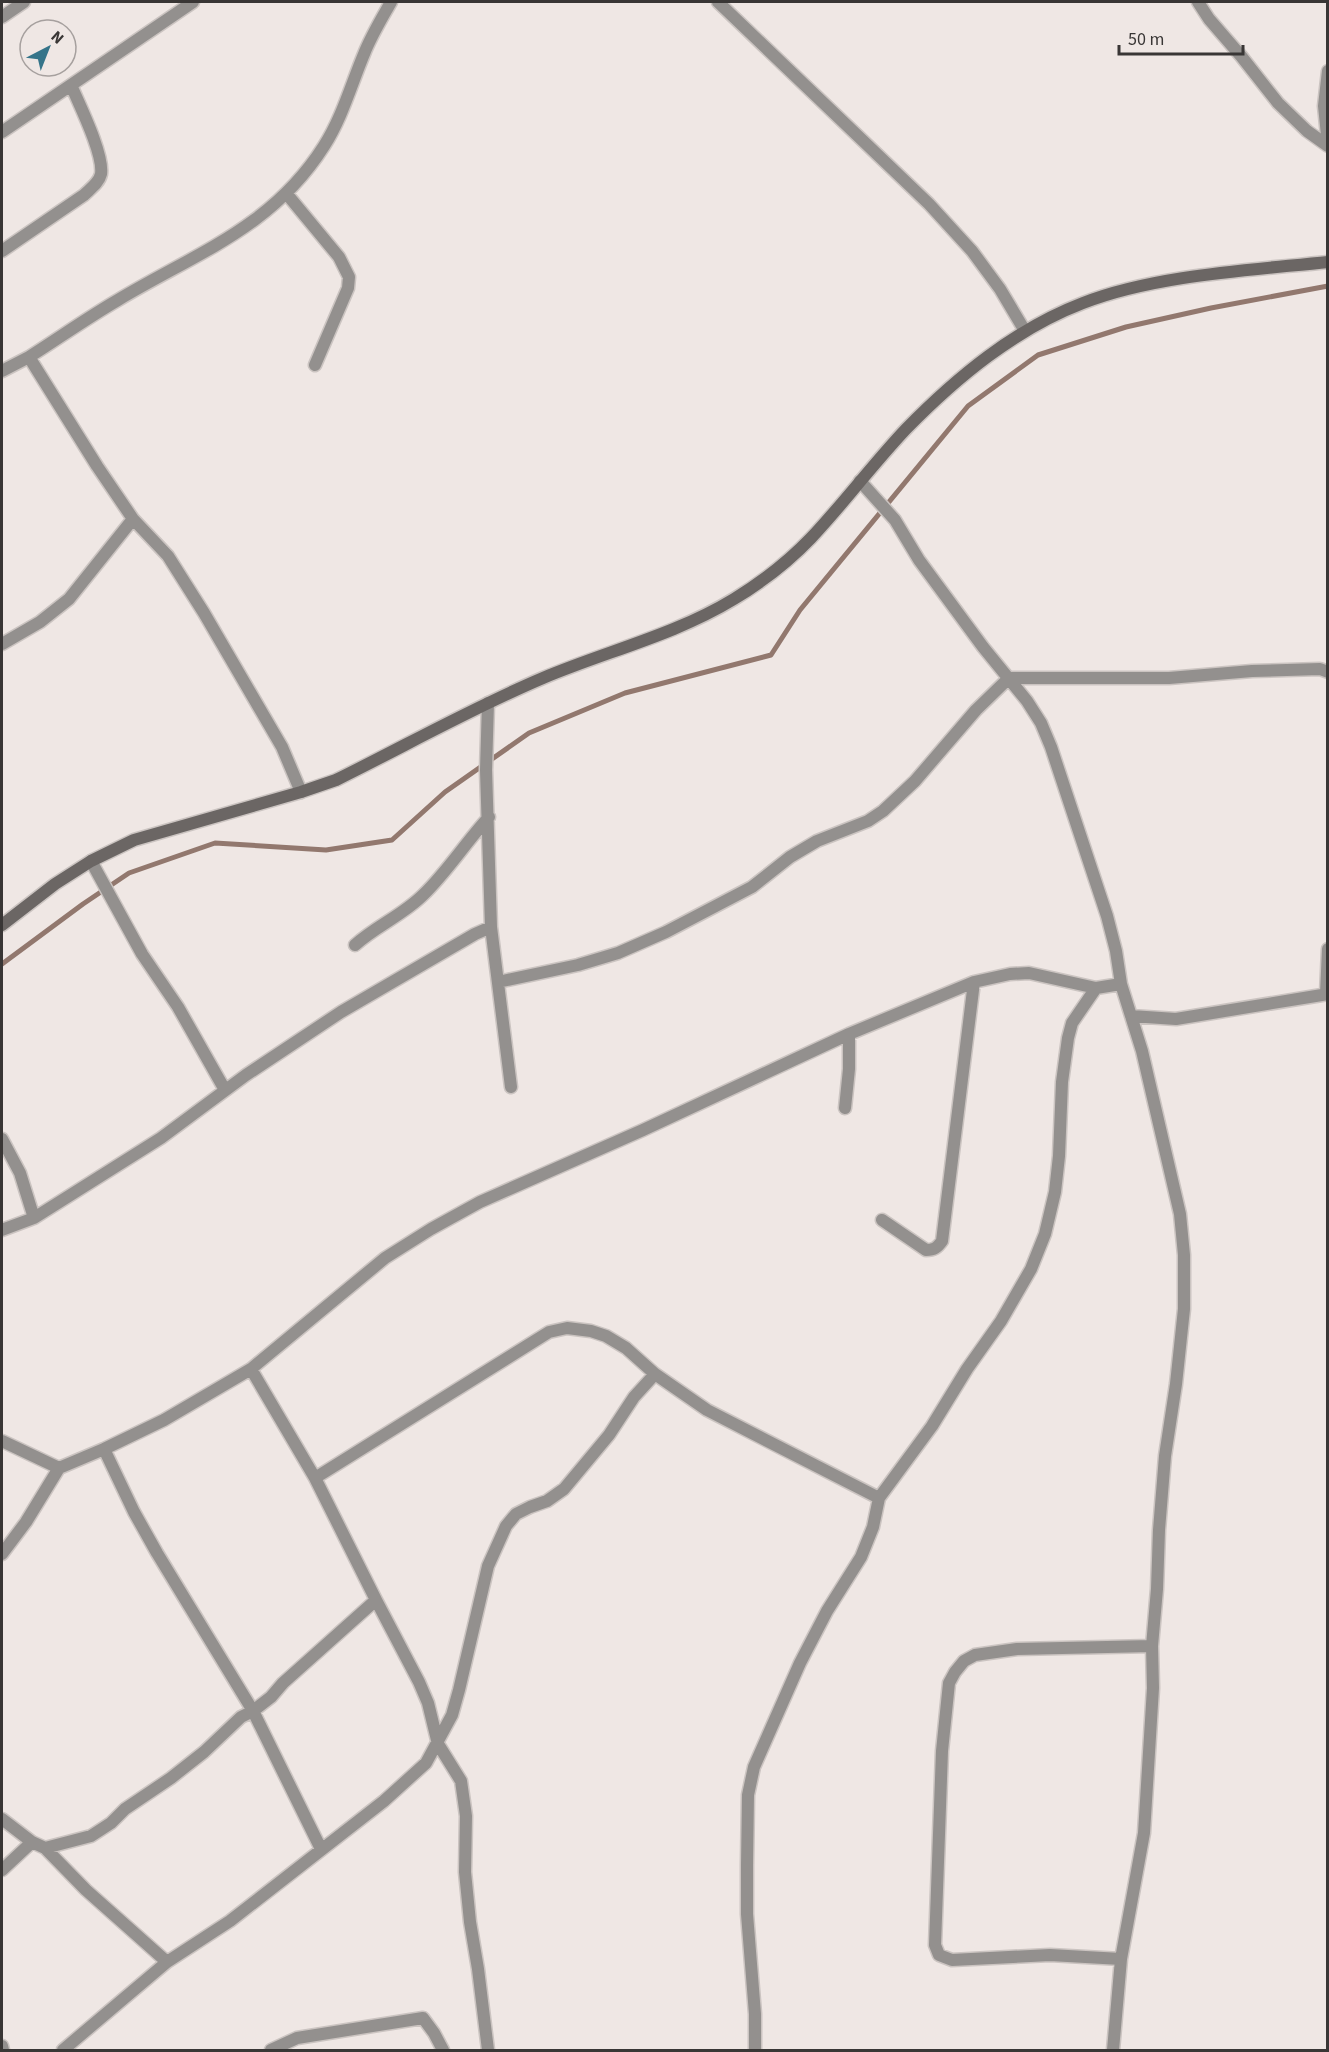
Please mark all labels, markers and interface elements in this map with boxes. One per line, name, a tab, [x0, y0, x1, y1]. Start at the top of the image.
north arrow	[18, 18, 78, 78]
scale bar	[1119, 18, 1244, 56]
text: N	[46, 26, 69, 49]
text: 50 m	[1128, 27, 1164, 52]

